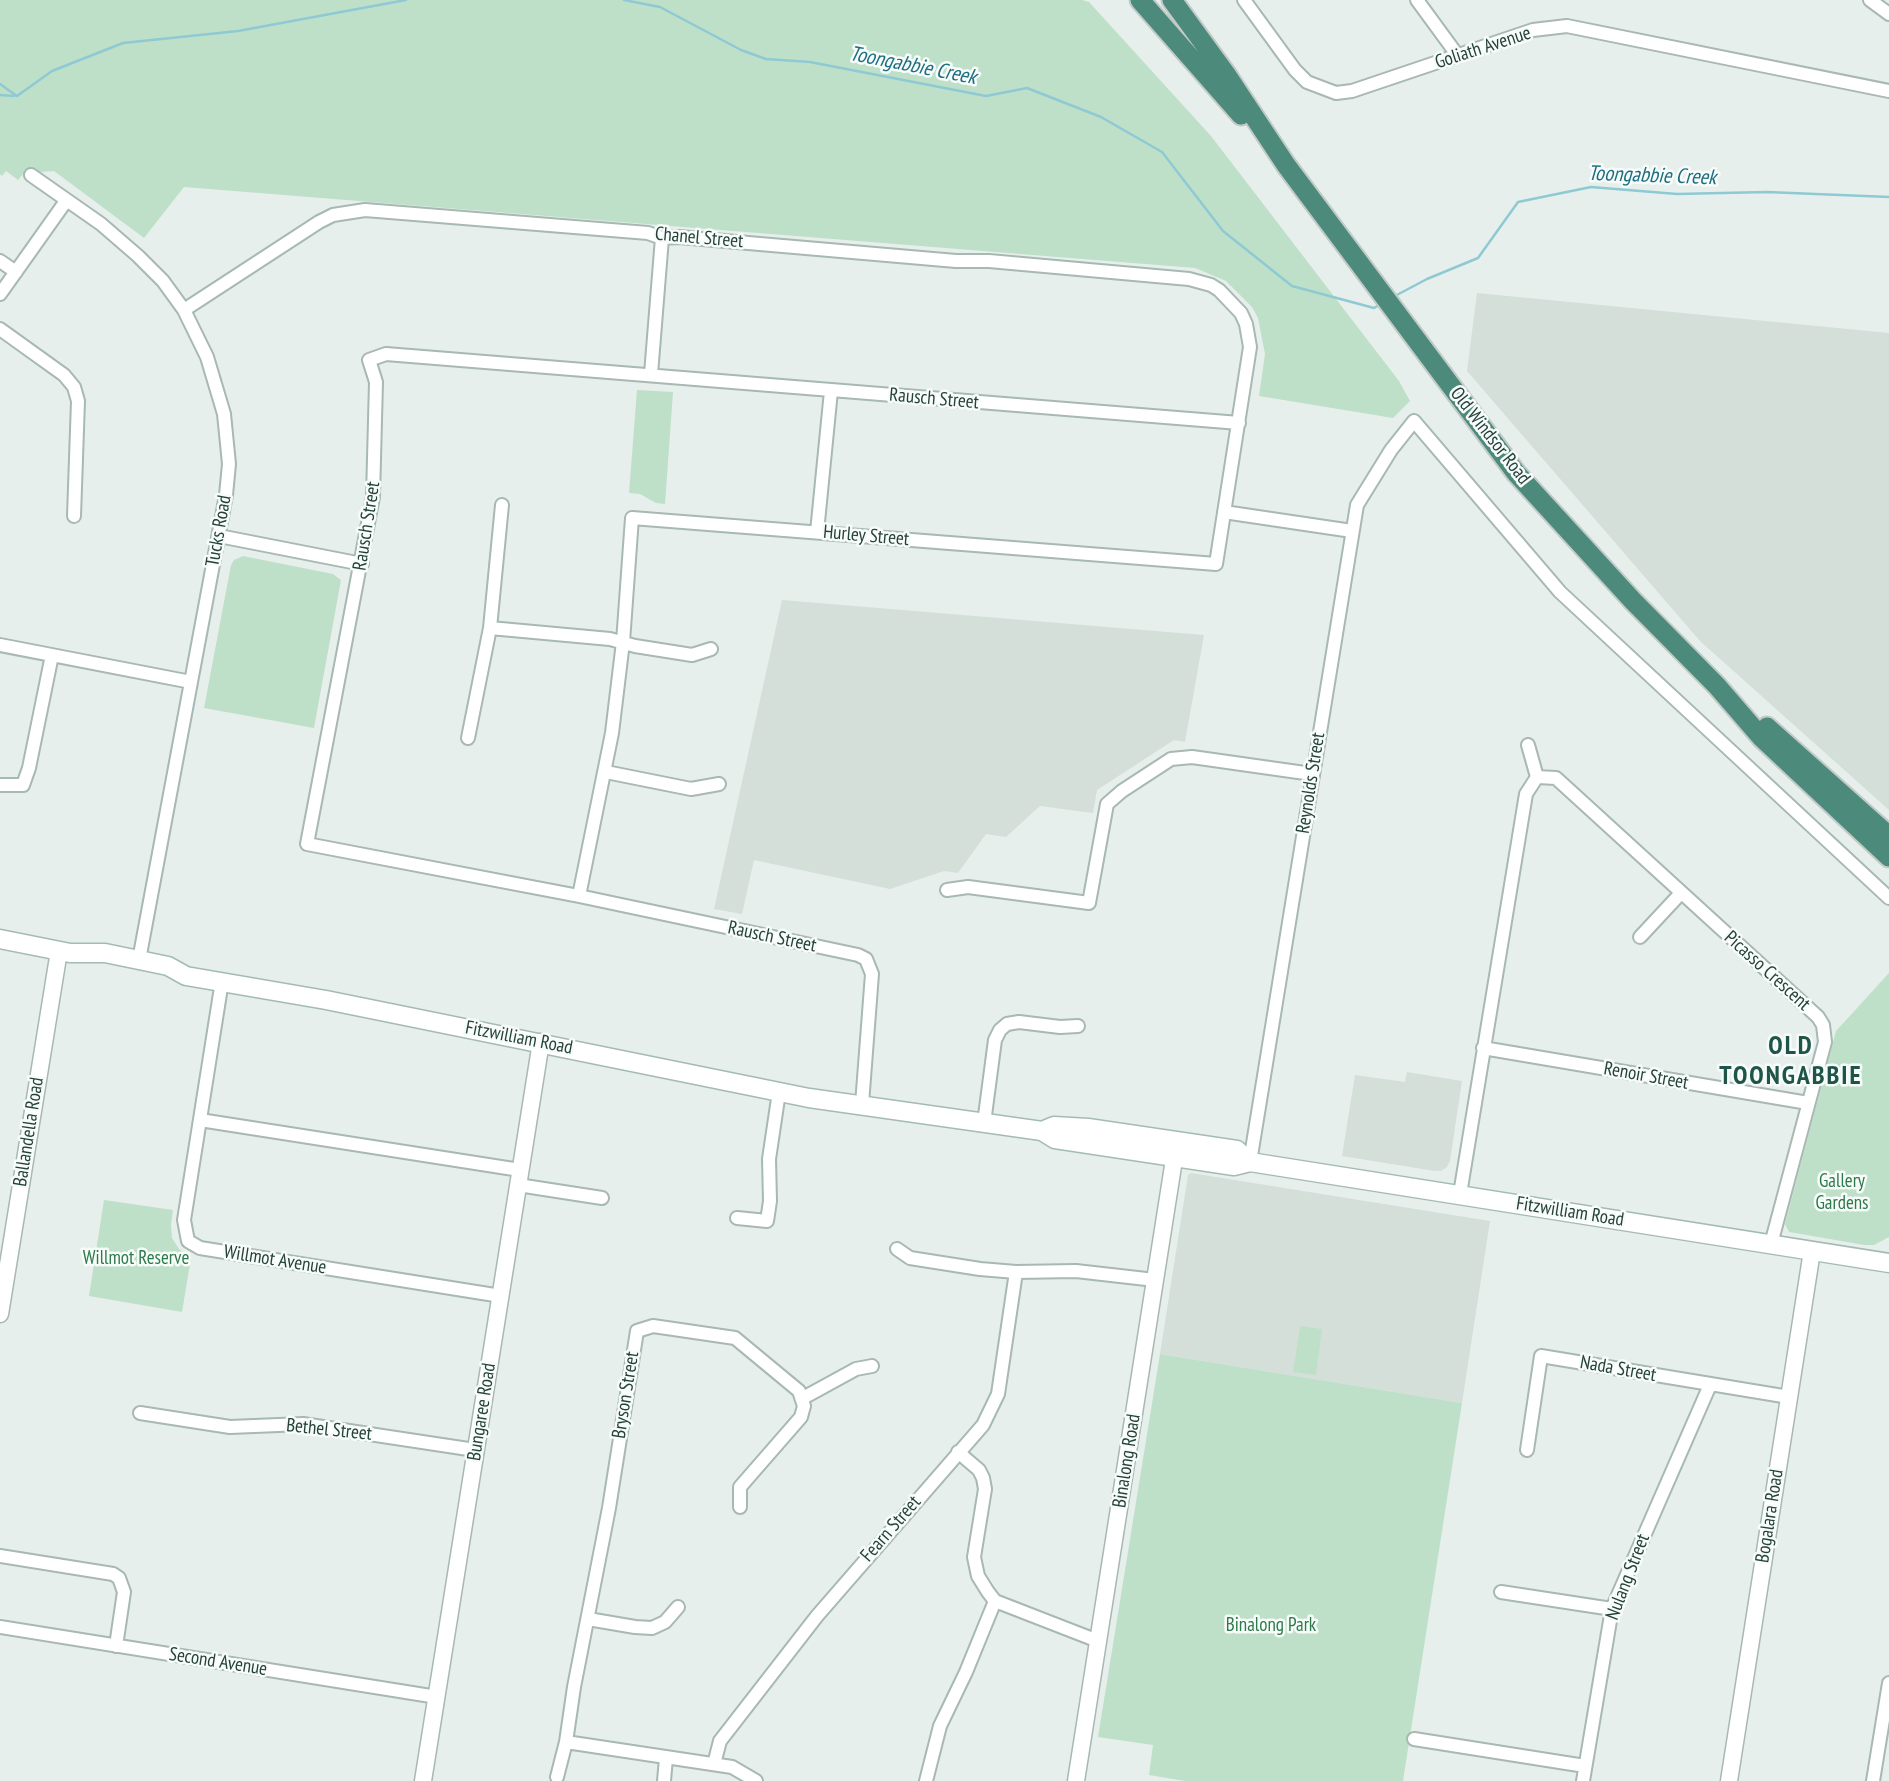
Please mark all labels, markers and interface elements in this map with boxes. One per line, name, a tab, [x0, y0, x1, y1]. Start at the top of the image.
street label: Goliath Avenue	[1432, 22, 1534, 74]
water label: Toongabbie Creek	[848, 41, 978, 91]
water label: Toongabbie Creek	[1587, 161, 1717, 191]
street label: Chanel Street	[654, 223, 744, 253]
street label: Old Windsor Road	[1445, 383, 1535, 489]
street label: Rausch Street	[888, 384, 980, 414]
street label: Rausch Street	[349, 480, 385, 572]
street label: Tucks Road	[202, 494, 236, 568]
street label: Hurley Street	[822, 521, 910, 551]
street label: Reynolds Street	[1292, 731, 1330, 835]
street label: Rausch Street	[726, 917, 818, 957]
street label: Picasso Crescent	[1719, 926, 1815, 1016]
street label: Fitzwilliam Road	[463, 1016, 575, 1060]
district label: OLD TOONGABBIE	[1721, 1031, 1861, 1092]
street label: Renoir Street	[1602, 1057, 1690, 1095]
street label: Ballandella Road	[9, 1076, 49, 1188]
park label: Gallery Gardens	[1816, 1171, 1868, 1215]
street label: Fitzwilliam Road	[1515, 1192, 1625, 1232]
street label: Willmot Avenue	[222, 1241, 328, 1279]
park label: Willmot Reserve	[83, 1248, 189, 1270]
street label: Bryson Street	[608, 1350, 644, 1440]
street label: Nada Street	[1578, 1351, 1658, 1387]
street label: Bungaree Road	[463, 1362, 501, 1462]
street label: Binalong Road	[1108, 1412, 1146, 1510]
street label: Bethel Street	[285, 1414, 373, 1446]
street label: Bogalara Road	[1751, 1468, 1789, 1564]
street label: Fearn Street	[856, 1491, 926, 1567]
street label: Nulang Street	[1601, 1531, 1655, 1623]
park label: Binalong Park	[1226, 1615, 1316, 1637]
street label: Second Avenue	[167, 1643, 269, 1681]

